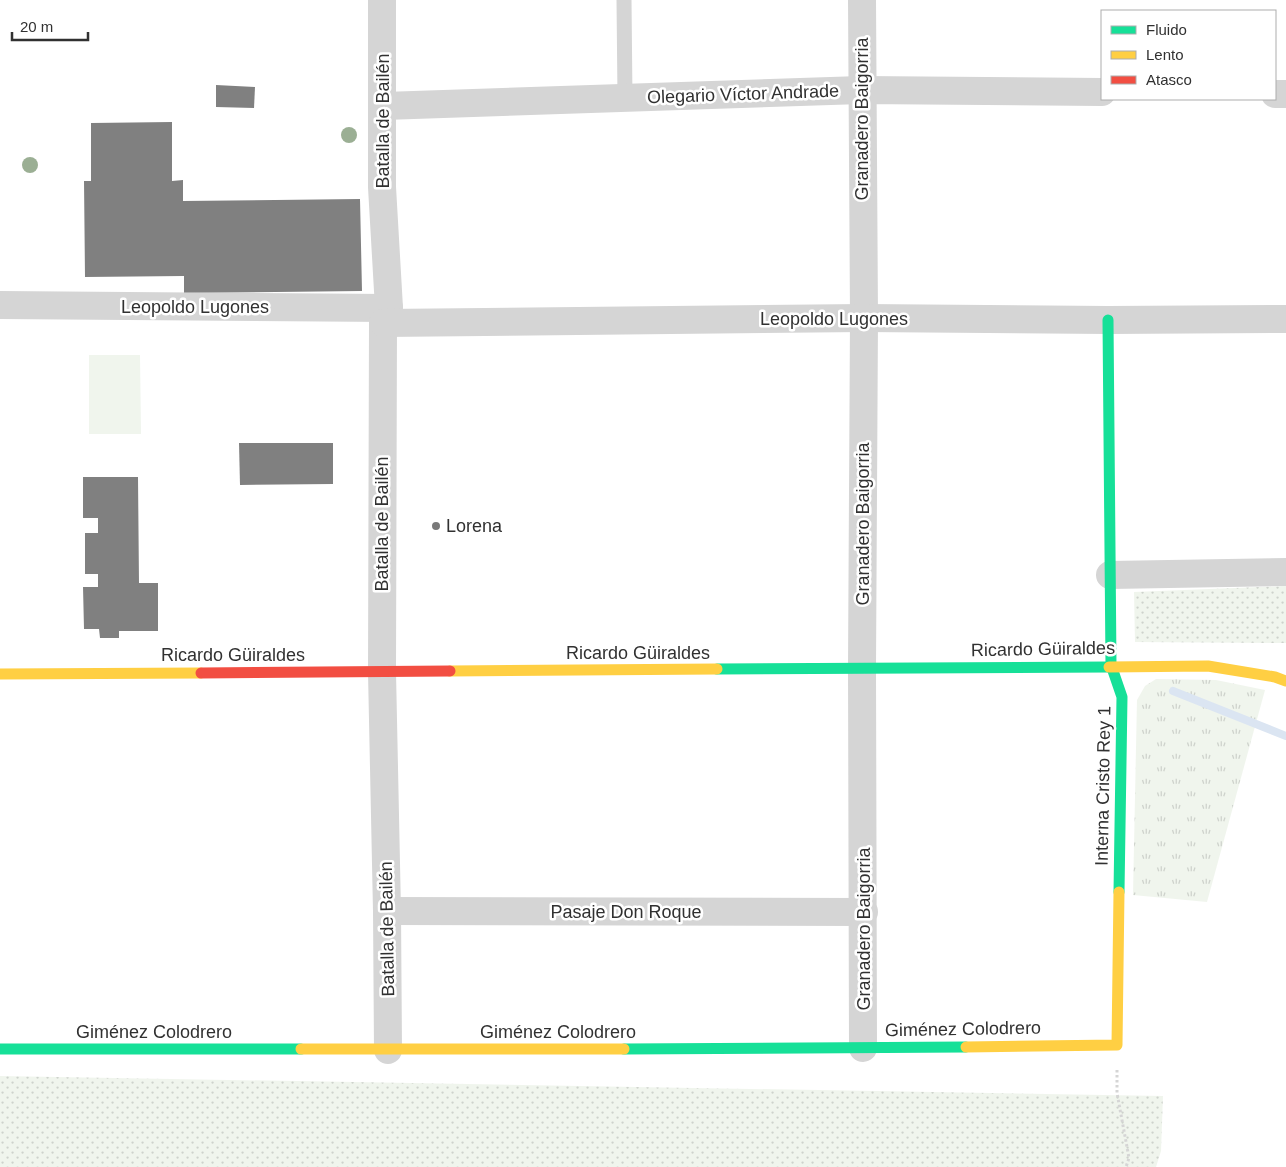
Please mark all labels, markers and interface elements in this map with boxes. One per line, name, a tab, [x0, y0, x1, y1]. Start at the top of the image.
scale bar	[12, 10, 89, 42]
legend	[1101, 10, 1276, 100]
text: 20 m	[20, 18, 53, 35]
text: Fluido	[1146, 21, 1187, 38]
street label: Granadero Baigorria	[852, 36, 872, 201]
text: Lento	[1146, 46, 1184, 63]
street label: Batalla de Bailén	[373, 53, 393, 189]
text: Atasco	[1146, 71, 1192, 88]
street label: Olegario Víctor Andrade	[647, 81, 839, 107]
street label: Leopoldo Lugones	[121, 297, 269, 317]
street label: Leopoldo Lugones	[760, 309, 908, 329]
street label: Granadero Baigorria	[853, 441, 873, 606]
street label: Batalla de Bailén	[372, 456, 392, 592]
place label: Lorena	[446, 516, 503, 536]
marker: Lorena	[430, 520, 442, 532]
street label: Ricardo Güiraldes	[971, 638, 1115, 660]
street label: Ricardo Güiraldes	[566, 643, 710, 663]
street label: Ricardo Güiraldes	[161, 645, 305, 665]
street label: Interna Cristo Rey 1	[1092, 706, 1114, 866]
street label: Granadero Baigorria	[854, 846, 874, 1011]
street label: Batalla de Bailén	[376, 861, 398, 997]
street label: Pasaje Don Roque	[550, 902, 702, 922]
street label: Giménez Colodrero	[885, 1018, 1041, 1040]
street label: Giménez Colodrero	[76, 1022, 232, 1042]
street label: Giménez Colodrero	[480, 1022, 636, 1042]

